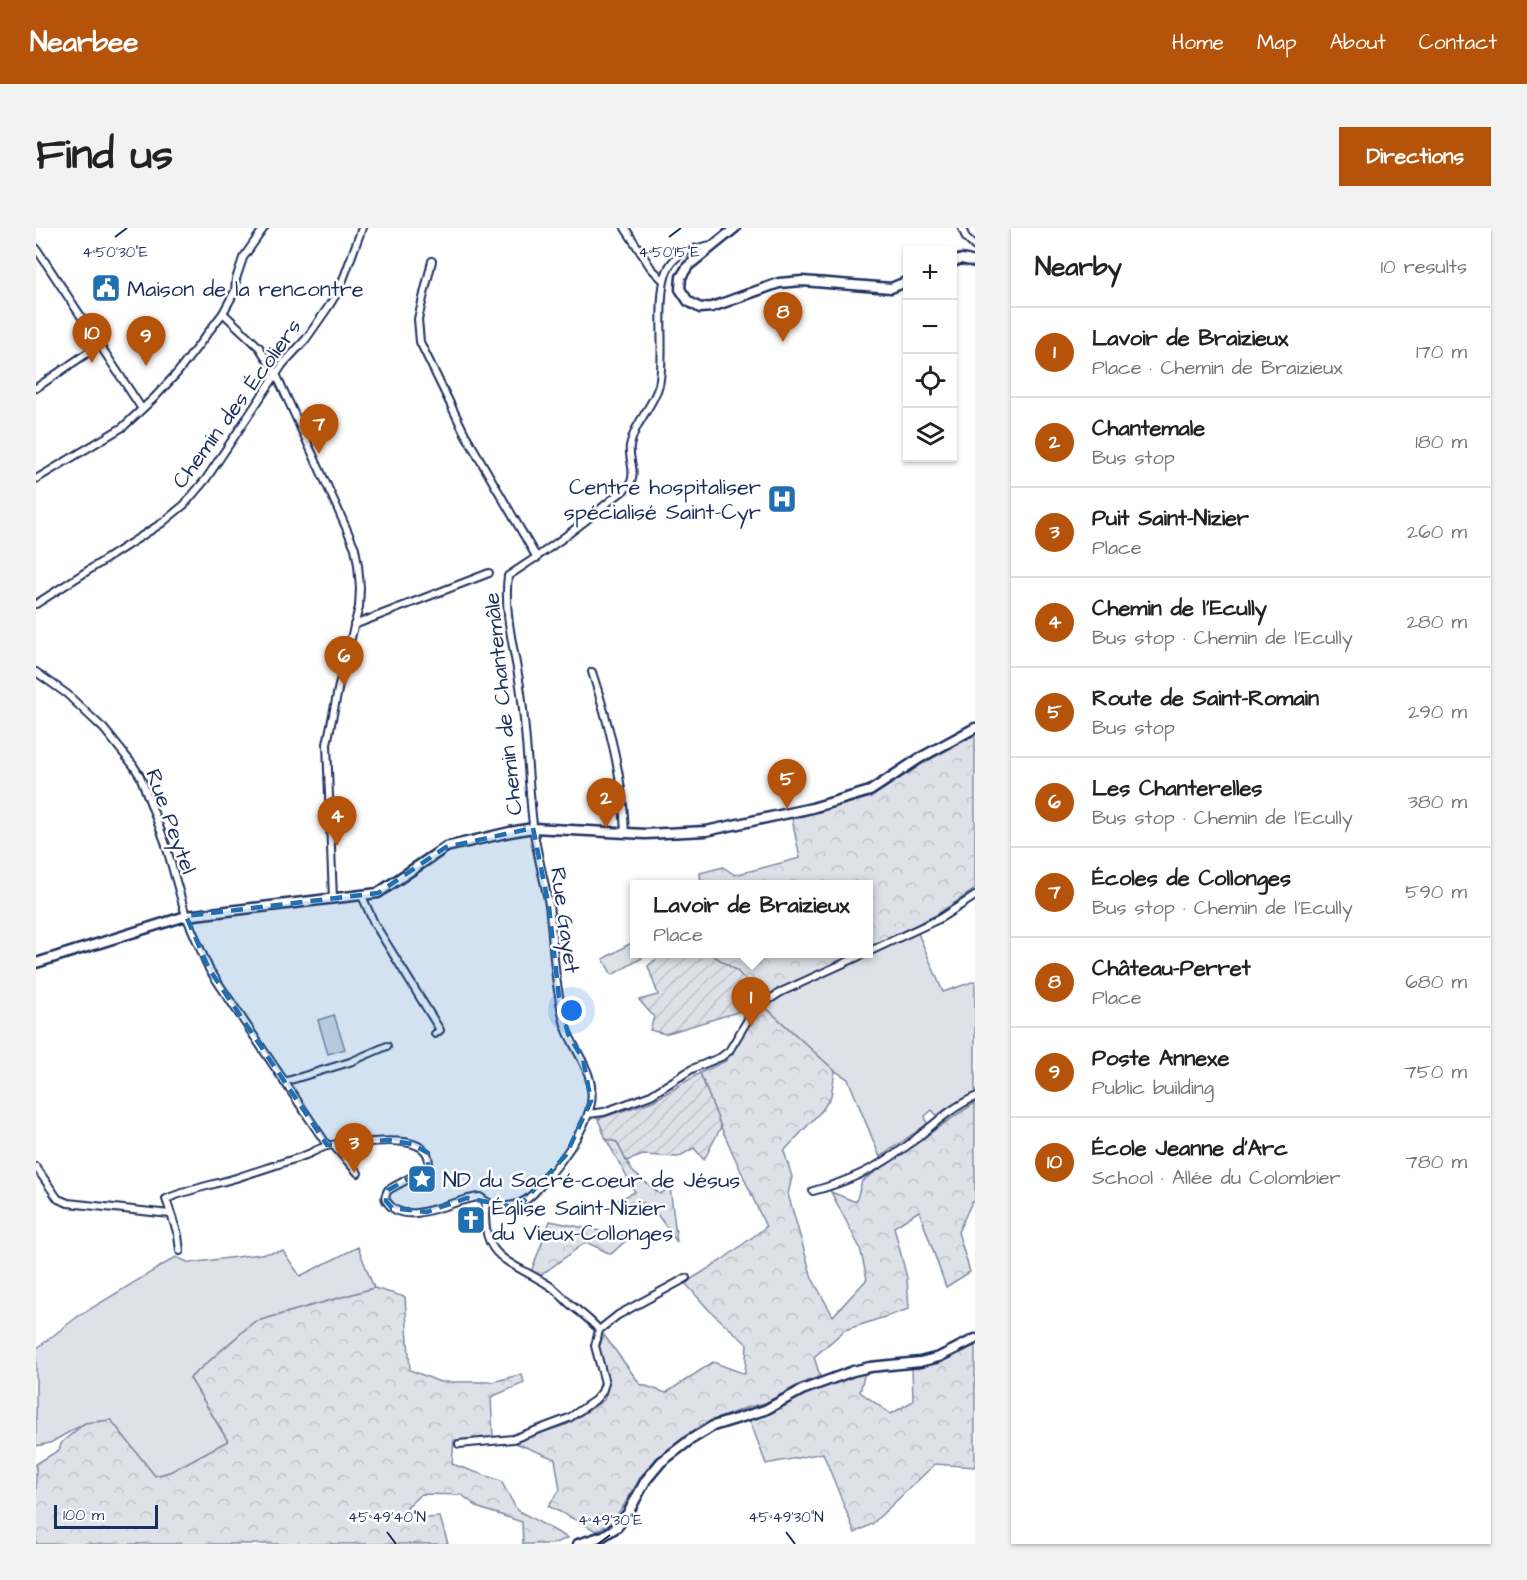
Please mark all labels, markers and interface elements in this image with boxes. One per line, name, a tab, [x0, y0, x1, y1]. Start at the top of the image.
text: Nearbee	[30, 23, 138, 62]
text: Home	[1172, 28, 1224, 57]
text: Map	[1257, 28, 1297, 57]
text: About	[1330, 28, 1386, 57]
text: Contact	[1419, 28, 1497, 57]
text: Find us	[36, 127, 173, 185]
button: Directions	[1339, 127, 1491, 186]
text: 4°50'30"E	[82, 242, 148, 263]
text: 4°50'15"E	[639, 242, 700, 263]
map controls	[903, 246, 957, 462]
button: +	[903, 246, 957, 300]
text: Nearby	[1035, 249, 1122, 285]
text: 10 results	[1380, 253, 1467, 281]
public building icon: Maison de la rencontre	[90, 272, 122, 304]
place label: Maison de la rencontre	[127, 274, 364, 305]
pin: 8	[764, 292, 802, 342]
button: −	[903, 300, 957, 354]
street label: Chemin des Écoliers	[165, 313, 309, 495]
pin: 10	[72, 314, 112, 363]
pin: 9	[126, 316, 166, 366]
text: Lavoir de Braizieux	[1092, 323, 1288, 354]
text: 1	[1053, 338, 1056, 366]
text: 170 m	[1416, 338, 1467, 366]
button: locate	[903, 354, 957, 408]
text: Place · Chemin de Braizieux	[1092, 354, 1343, 382]
pin: 7	[300, 404, 338, 454]
button: layers	[903, 408, 957, 462]
text: Chantemale	[1092, 413, 1205, 444]
text: 2	[1049, 428, 1060, 456]
text: 180 m	[1415, 428, 1467, 456]
text: Bus stop	[1092, 444, 1175, 472]
place label: Centre hospitaliser spécialisé Saint-Cyr	[564, 472, 761, 529]
hospital icon: Centre hospitaliser spécialisé Saint-Cyr	[766, 483, 798, 515]
text: Puit Saint-Nizier	[1092, 503, 1249, 534]
text: 3	[1049, 518, 1060, 546]
text: 260 m	[1407, 518, 1467, 546]
text: Place	[1092, 534, 1142, 562]
street label: Chemin de Chantemâle	[476, 591, 531, 817]
text: Chemin de l'Ecully	[1092, 593, 1267, 624]
text: 4	[1048, 608, 1061, 636]
text: 280 m	[1406, 608, 1467, 636]
text: Bus stop · Chemin de l'Ecully	[1092, 624, 1353, 652]
pin: 6	[324, 636, 364, 686]
text: Route de Saint-Romain	[1092, 683, 1319, 714]
text: 5	[1047, 698, 1062, 726]
text: 290 m	[1408, 698, 1467, 726]
text: Bus stop	[1092, 714, 1175, 742]
pin: 5	[768, 760, 807, 809]
street label: Rue Peytel	[136, 765, 204, 879]
text: Les Chanterelles	[1092, 773, 1262, 804]
pin: 2	[586, 778, 626, 828]
text: 6	[1048, 788, 1061, 816]
text: 380 m	[1408, 788, 1467, 816]
pin: 4	[318, 796, 356, 846]
text: Bus stop · Chemin de l'Ecully	[1092, 804, 1353, 832]
text: Écoles de Collonges	[1092, 863, 1291, 894]
street label: Rue Gayet	[541, 865, 587, 976]
text: 7	[1048, 878, 1061, 906]
text: 590 m	[1405, 878, 1467, 906]
popup	[630, 880, 873, 958]
text: Lavoir de Braizieux	[653, 890, 850, 921]
text: Bus stop · Chemin de l'Ecully	[1092, 894, 1353, 922]
text: Place	[653, 921, 703, 949]
text: Château-Perret	[1092, 953, 1251, 984]
text: 8	[1048, 968, 1061, 996]
text: 680 m	[1405, 968, 1467, 996]
pin: 1	[732, 978, 770, 1027]
text: Place	[1092, 984, 1142, 1012]
your location	[557, 996, 586, 1025]
text: Poste Annexe	[1092, 1043, 1229, 1074]
text: 9	[1049, 1058, 1060, 1086]
text: 750 m	[1404, 1058, 1467, 1086]
text: Public building	[1092, 1074, 1214, 1102]
pin: 3	[334, 1124, 374, 1173]
text: École Jeanne d'Arc	[1092, 1133, 1288, 1164]
text: 10	[1047, 1148, 1062, 1176]
text: 780 m	[1406, 1148, 1467, 1176]
place icon: ND du Sacré-coeur de Jésus	[406, 1163, 438, 1195]
text: School · Allée du Colombier	[1092, 1164, 1341, 1192]
place label: ND du Sacré-coeur de Jésus	[443, 1165, 740, 1196]
place label: Église Saint-Nizier du Vieux-Collonges	[492, 1193, 673, 1250]
church icon: Église Saint-Nizier du Vieux-Collonges	[455, 1204, 487, 1236]
scale bar	[54, 1502, 158, 1530]
text: 100 m	[63, 1504, 104, 1526]
text: 45°49'40"N	[348, 1507, 426, 1528]
text: 45°49'30"N	[748, 1507, 824, 1528]
text: 4°49'30"E	[578, 1510, 642, 1531]

